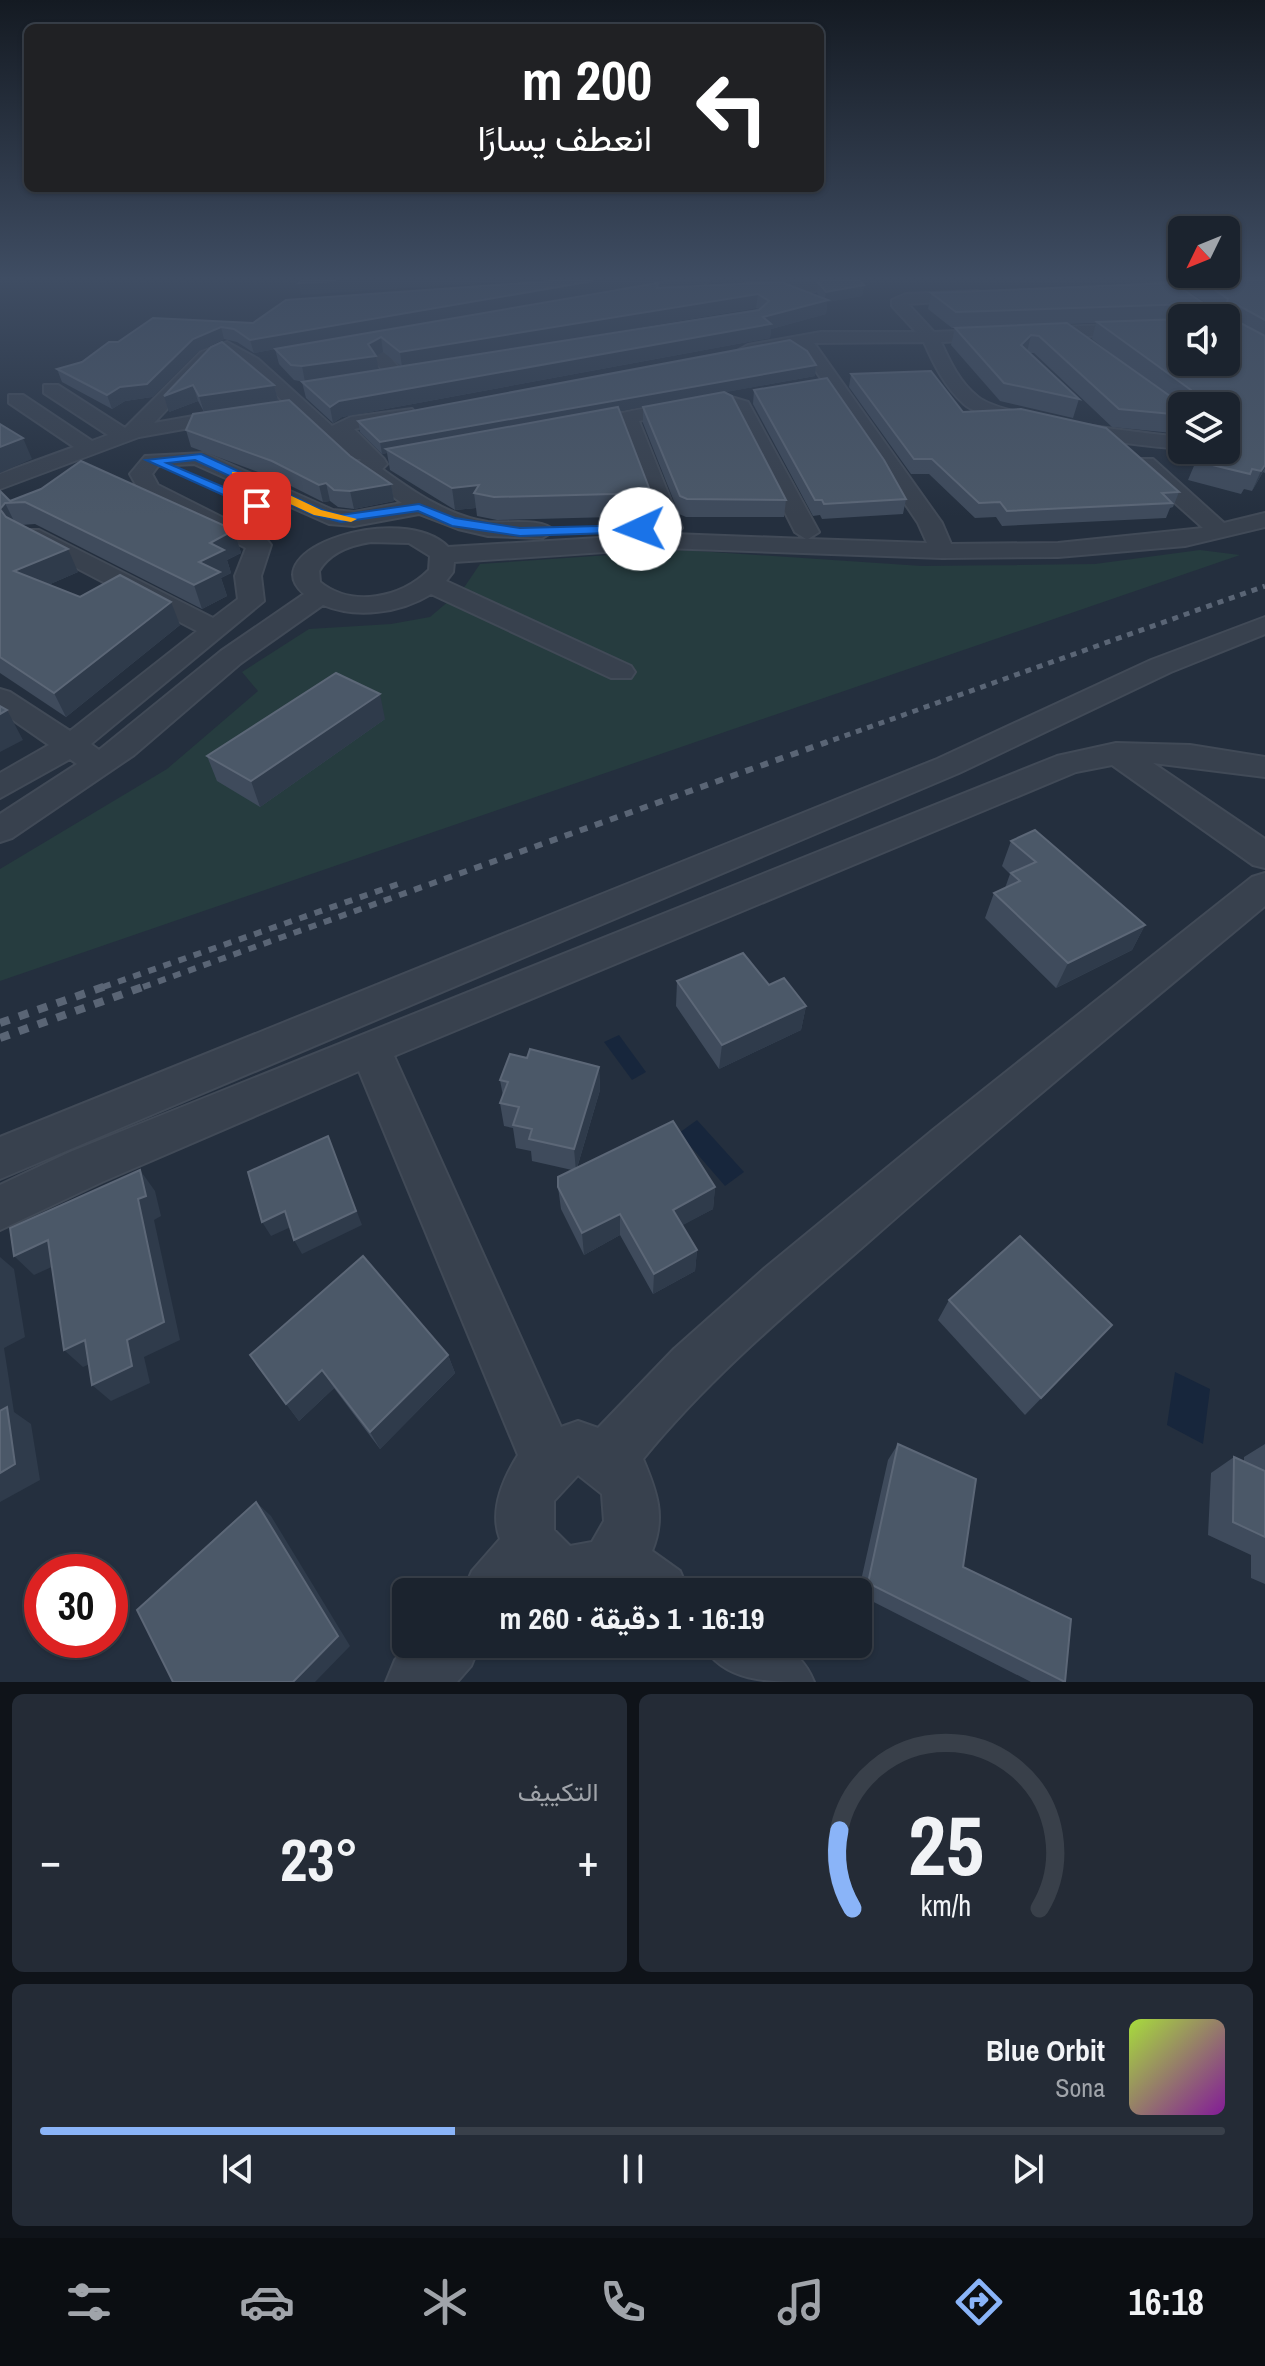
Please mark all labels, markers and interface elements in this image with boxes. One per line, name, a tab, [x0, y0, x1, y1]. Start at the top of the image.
text: 200 m	[522, 42, 652, 117]
icon: left	[680, 56, 784, 160]
text: انعطف يسارًا	[478, 114, 652, 162]
north arrow	[1168, 216, 1240, 288]
map controls	[1168, 216, 1240, 464]
button: sound	[1168, 304, 1240, 376]
button: layers	[1168, 392, 1240, 464]
pin	[223, 472, 291, 540]
icon: arrive	[235, 484, 279, 528]
position arrow	[598, 487, 682, 571]
speed limit sign: 30	[24, 1554, 128, 1658]
text: 16:19 · 1 دقيقة · 260 m	[499, 1598, 765, 1638]
text: التكييف	[518, 1774, 599, 1809]
text: 25	[908, 1789, 984, 1901]
text: 23°	[280, 1819, 359, 1900]
text: −	[40, 1830, 61, 1890]
text: +	[577, 1830, 598, 1890]
text: km/h	[920, 1886, 971, 1925]
text: Blue Orbit	[986, 2030, 1105, 2070]
text: Sona	[1055, 2070, 1105, 2105]
icon: previous	[216, 2147, 260, 2191]
icon: pause	[611, 2147, 655, 2191]
icon: next	[1006, 2147, 1050, 2191]
icon: filters	[61, 2274, 117, 2330]
icon: car	[239, 2274, 295, 2330]
icon: climate	[417, 2274, 473, 2330]
icon: phone	[595, 2274, 651, 2330]
icon: music	[773, 2274, 829, 2330]
icon: directions	[951, 2274, 1007, 2330]
text: 16:18	[1129, 2278, 1204, 2326]

